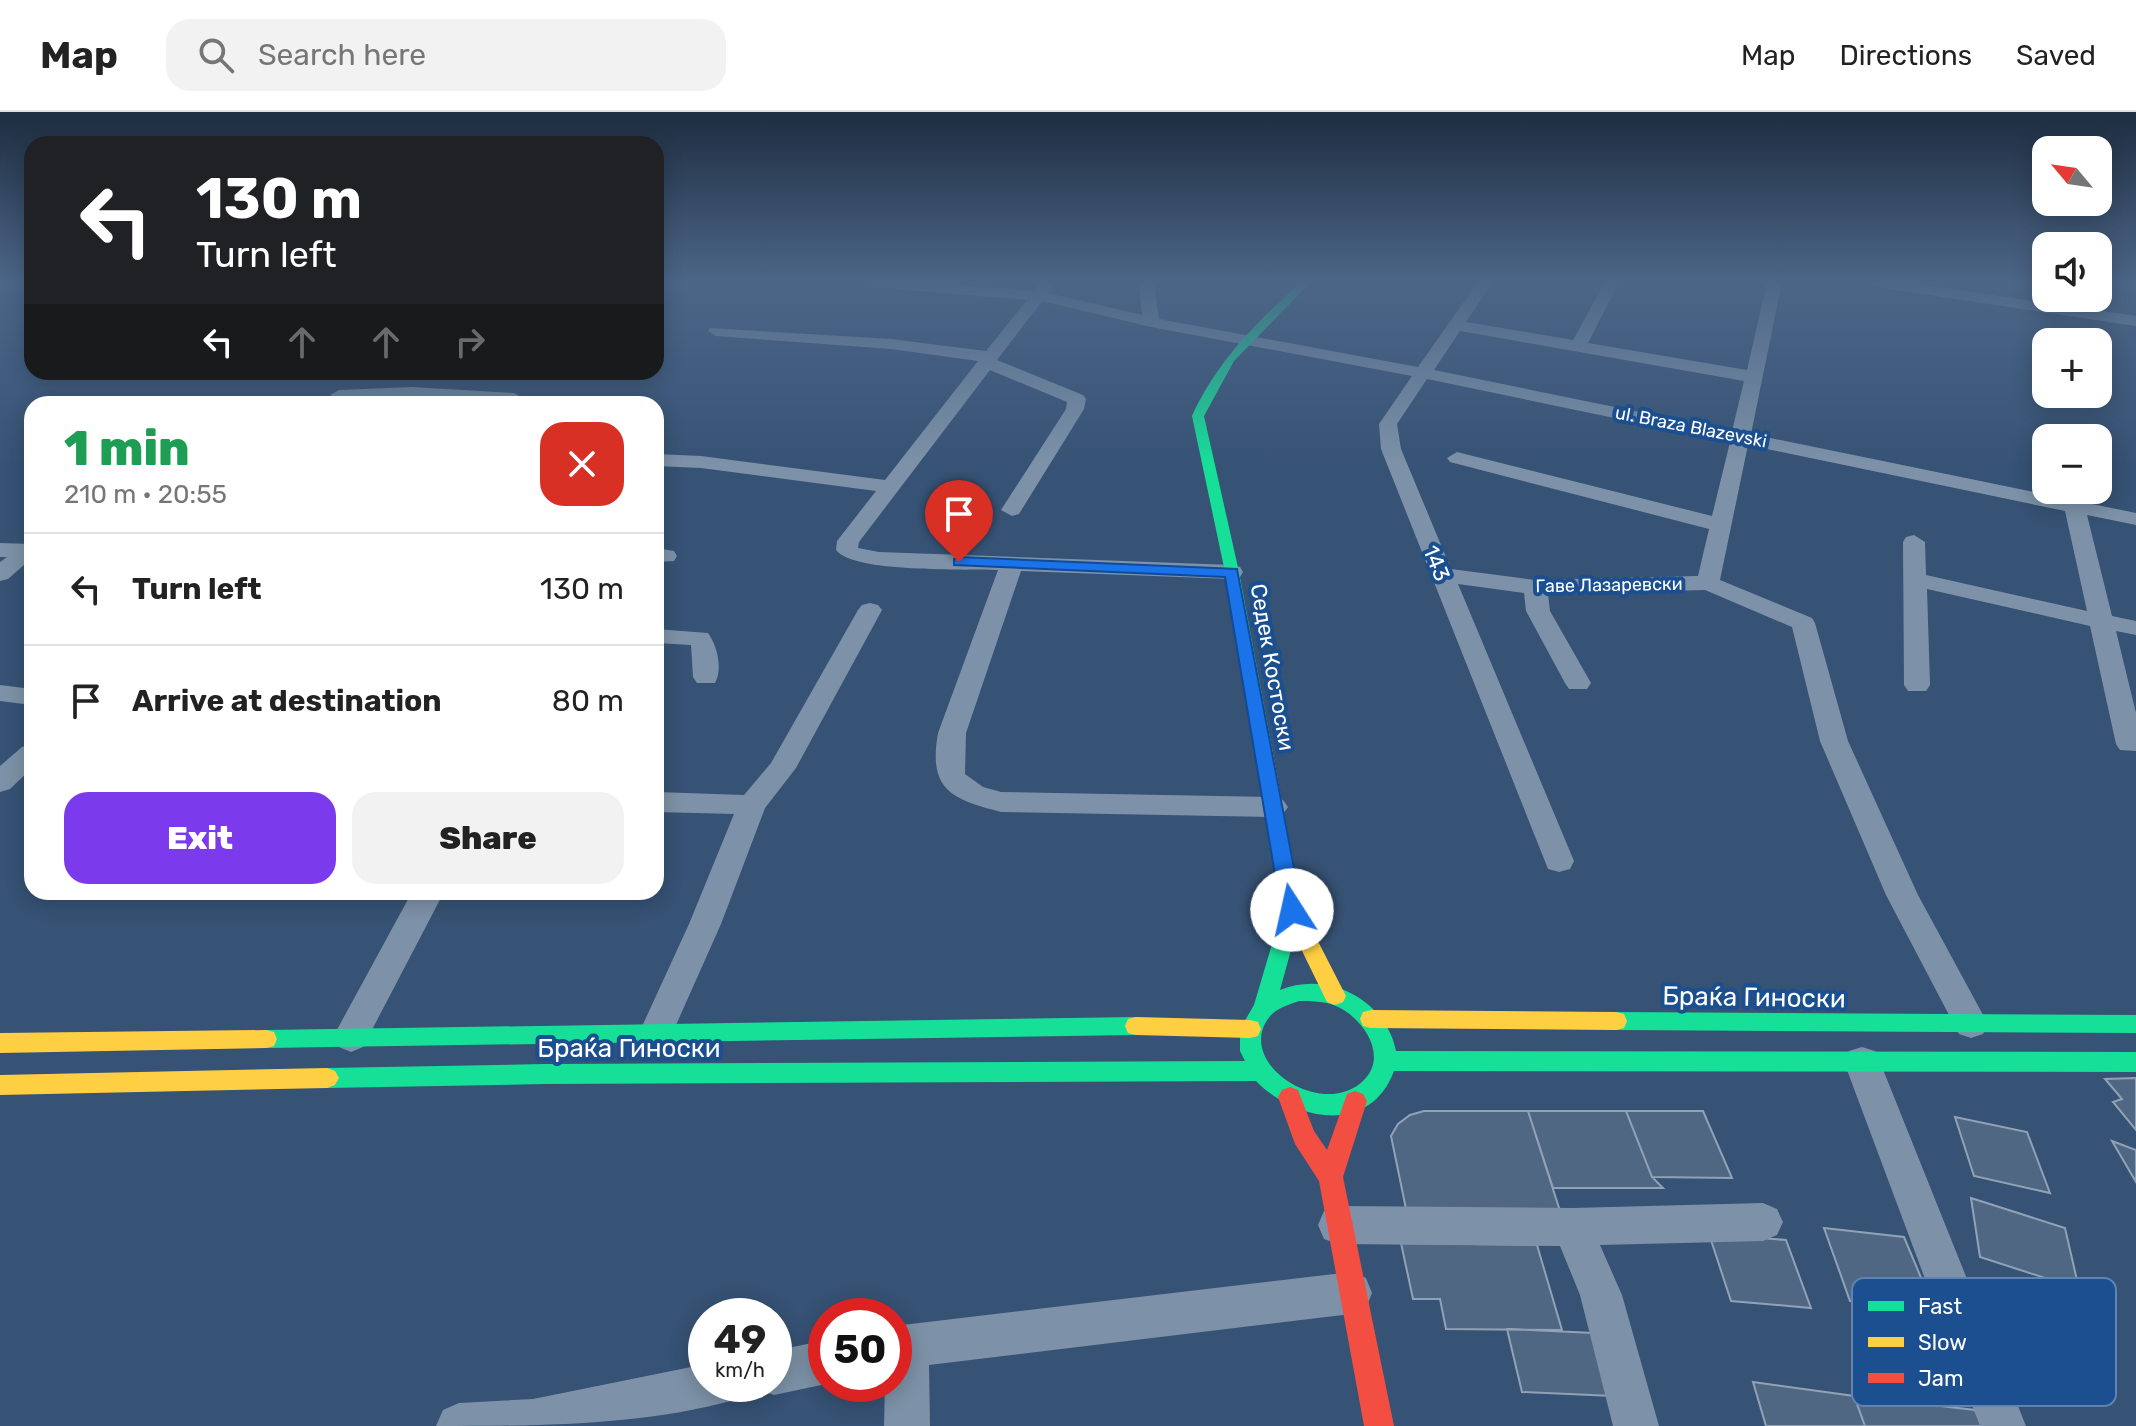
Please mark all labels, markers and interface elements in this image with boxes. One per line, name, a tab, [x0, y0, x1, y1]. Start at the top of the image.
search box	[166, 19, 726, 91]
text: Map	[40, 32, 118, 78]
icon: search	[194, 33, 238, 77]
text: Search here	[258, 37, 426, 73]
text: Map	[1741, 39, 1795, 72]
text: Directions	[1839, 39, 1972, 72]
text: Saved	[2016, 39, 2096, 72]
north arrow	[2032, 136, 2112, 216]
map controls	[2032, 136, 2112, 504]
text: 130 m	[196, 166, 362, 232]
icon: left	[64, 168, 168, 272]
button: sound	[2032, 232, 2112, 312]
text: Turn left	[196, 233, 337, 276]
icon: left	[196, 320, 240, 364]
icon: ahead	[280, 320, 324, 364]
icon: ahead	[364, 320, 408, 364]
icon: right	[448, 320, 492, 364]
button: +	[2032, 328, 2112, 408]
street label: ul. Braza Blazevski	[1613, 402, 1769, 452]
text: 1 min	[64, 420, 190, 477]
button: close	[540, 422, 624, 506]
button: −	[2032, 424, 2112, 504]
text: 210 m · 20:55	[64, 479, 227, 510]
pin	[925, 480, 993, 562]
icon: arrive	[937, 492, 981, 536]
street label: 143	[1417, 541, 1456, 585]
icon: left	[64, 567, 108, 611]
text: Turn left	[132, 571, 262, 607]
text: 130 m	[540, 571, 624, 607]
street label: Гаве Лазаревски	[1535, 573, 1683, 597]
street label: Седек Костоски	[1245, 581, 1300, 753]
icon: arrive	[64, 679, 108, 723]
text: Arrive at destination	[132, 683, 442, 719]
text: 80 m	[552, 683, 624, 719]
button: Exit	[64, 792, 336, 884]
button: Share	[352, 792, 624, 884]
position arrow	[1250, 868, 1334, 952]
street label: Браќа Гиноски	[1662, 980, 1846, 1015]
street label: Браќа Гиноски	[537, 1033, 721, 1064]
legend	[1852, 1278, 2116, 1406]
text: Fast	[1918, 1293, 1963, 1320]
speed limit sign: 50	[808, 1298, 912, 1402]
text: 49	[714, 1316, 766, 1363]
text: Slow	[1918, 1329, 1967, 1356]
text: km/h	[715, 1358, 765, 1382]
text: Jam	[1918, 1365, 1964, 1392]

